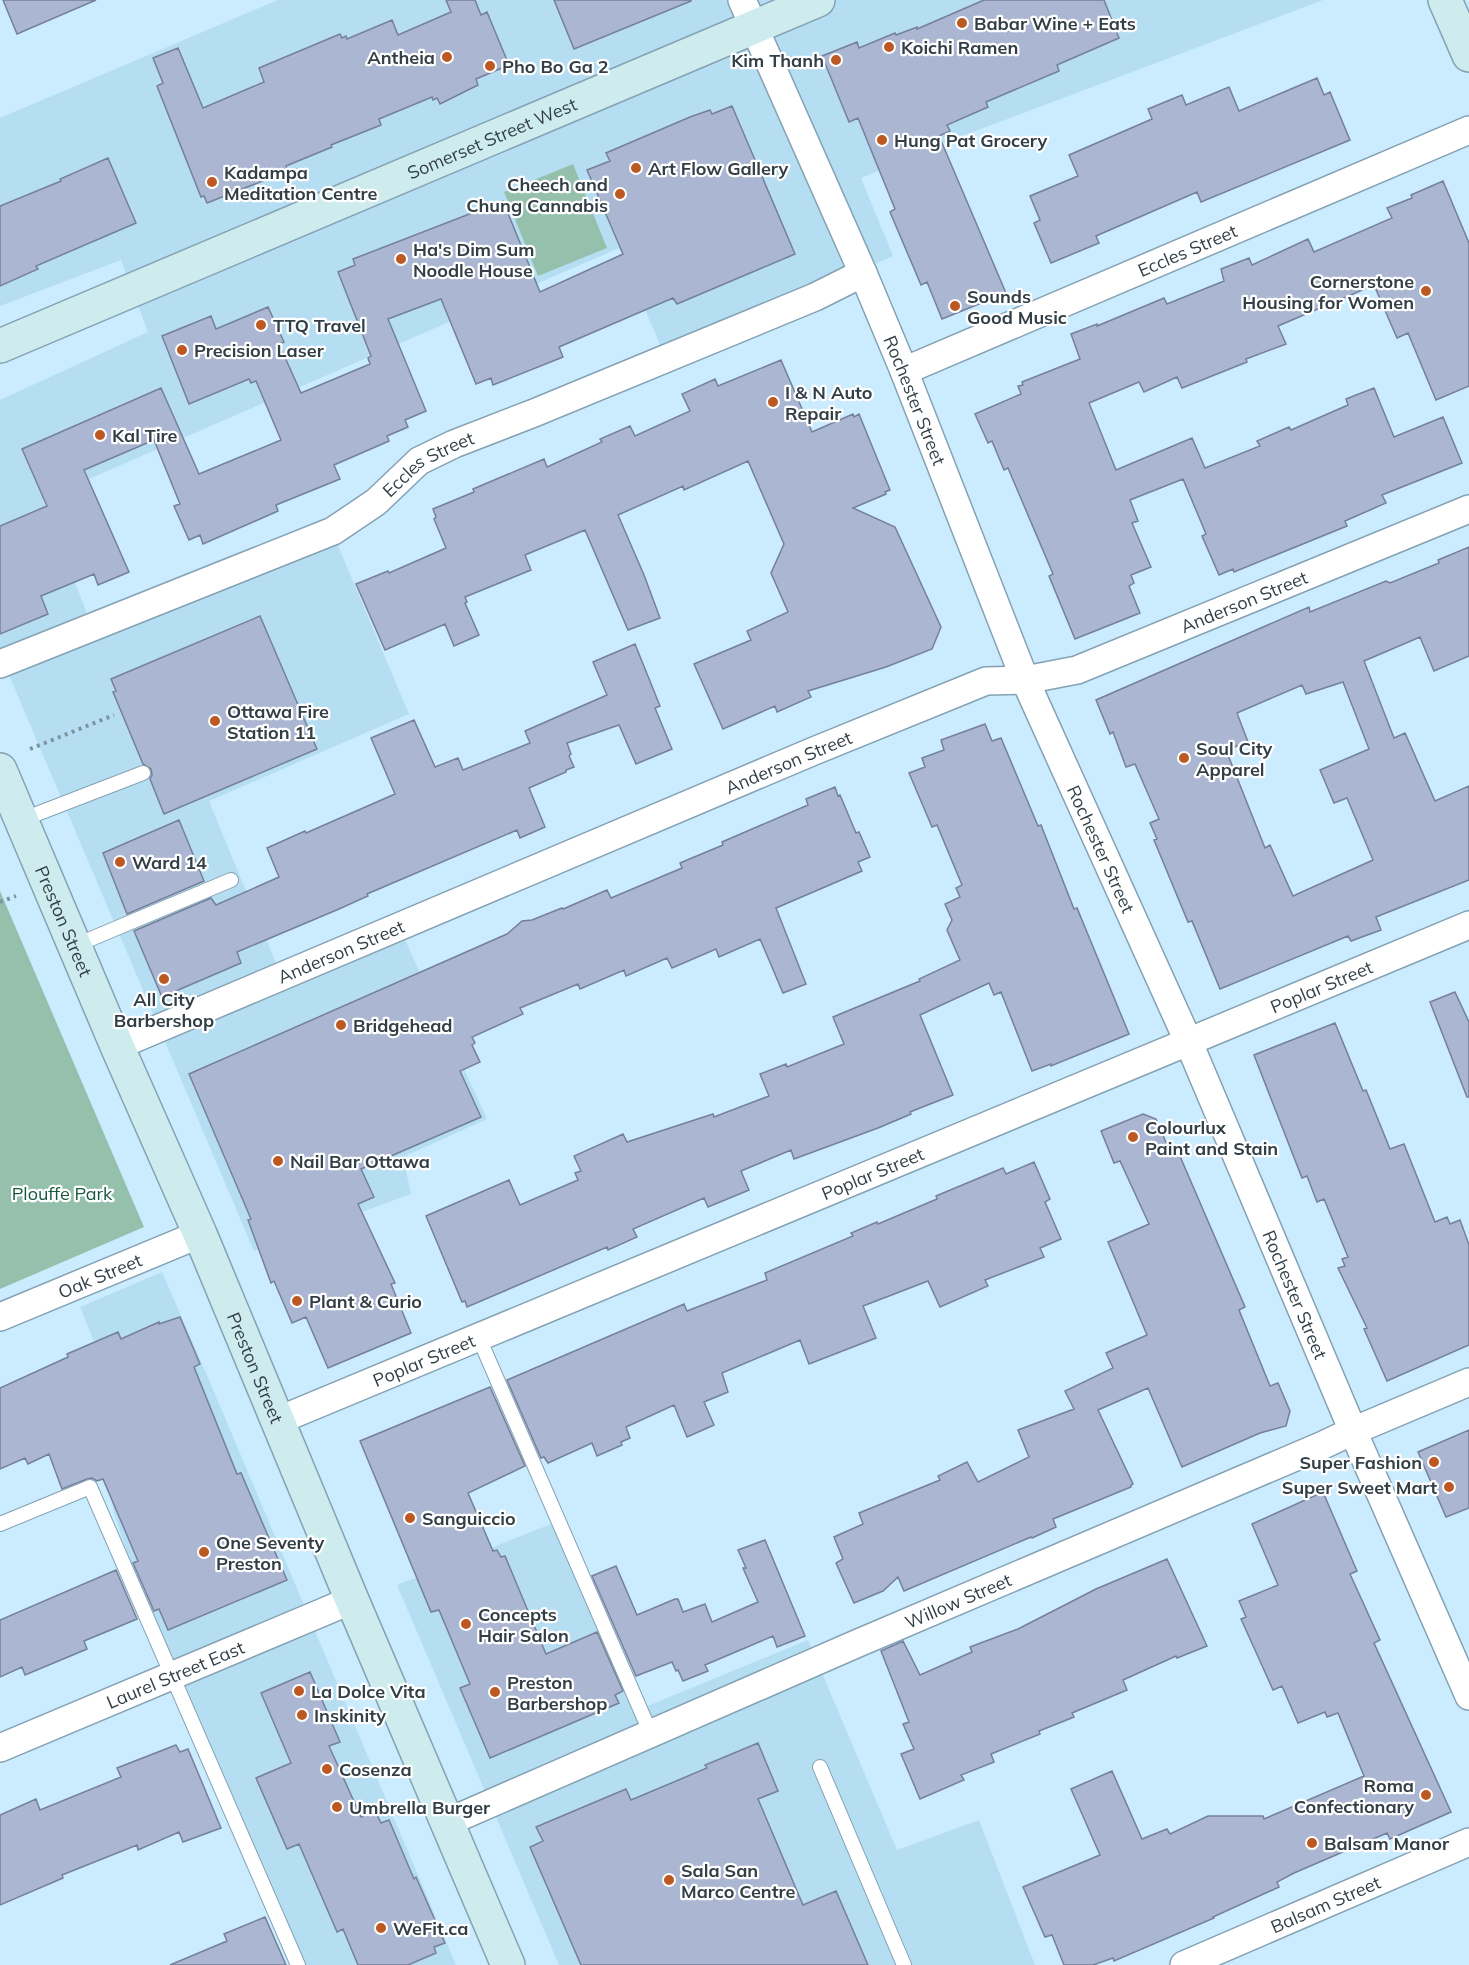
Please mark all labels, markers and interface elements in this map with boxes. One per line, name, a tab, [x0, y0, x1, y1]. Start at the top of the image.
place label: Babar Wine + Eats	[974, 12, 1136, 35]
marker: Babar Wine + Eats	[955, 16, 969, 30]
place label: Koichi Ramen	[901, 36, 1018, 59]
marker: Koichi Ramen	[882, 40, 896, 54]
place label: Antheia	[367, 46, 435, 69]
place label: Kim Thanh	[731, 49, 824, 72]
marker: Antheia	[440, 50, 454, 64]
marker: Kim Thanh	[829, 53, 843, 67]
place label: Pho Bo Ga 2	[502, 55, 609, 78]
marker: Pho Bo Ga 2	[483, 59, 497, 73]
street label: Somerset Street West	[404, 92, 580, 184]
place label: Hung Pat Grocery	[894, 129, 1047, 152]
marker: Hung Pat Grocery	[875, 133, 889, 147]
place label: Art Flow Gallery	[648, 157, 788, 180]
place label: Kadampa Meditation Centre	[224, 161, 377, 205]
marker: Art Flow Gallery	[629, 161, 643, 175]
place label: Cheech and Chung Cannabis	[466, 173, 608, 217]
marker: Kadampa Meditation Centre	[205, 175, 219, 189]
marker: Cheech and Chung Cannabis	[613, 187, 627, 201]
street label: Eccles Street	[1134, 219, 1240, 281]
place label: Ha's Dim Sum Noodle House	[413, 238, 534, 282]
marker: Ha's Dim Sum Noodle House	[394, 252, 408, 266]
place label: Cornerstone Housing for Women	[1242, 270, 1414, 314]
marker: Cornerstone Housing for Women	[1419, 284, 1433, 298]
place label: Sounds Good Music	[967, 285, 1067, 329]
marker: Sounds Good Music	[948, 299, 962, 313]
place label: TTQ Travel	[273, 314, 366, 337]
marker: TTQ Travel	[254, 318, 268, 332]
street label: Rochester Street	[879, 332, 951, 468]
place label: Precision Laser	[194, 339, 325, 362]
marker: Precision Laser	[175, 343, 189, 357]
place label: I & N Auto Repair	[785, 381, 873, 425]
marker: I & N Auto Repair	[766, 395, 780, 409]
place label: Kal Tire	[112, 424, 178, 447]
street label: Eccles Street	[377, 426, 477, 502]
marker: Kal Tire	[93, 428, 107, 442]
street label: Anderson Street	[1177, 565, 1311, 638]
place label: Ottawa Fire Station 11	[227, 700, 329, 744]
marker: Ottawa Fire Station 11	[208, 714, 222, 728]
street label: Anderson Street	[722, 725, 855, 799]
place label: Soul City Apparel	[1196, 737, 1273, 781]
marker: Soul City Apparel	[1177, 751, 1191, 765]
street label: Rochester Street	[1062, 781, 1140, 916]
place label: Ward 14	[132, 851, 207, 874]
marker: Ward 14	[113, 855, 127, 869]
street label: Preston Street	[30, 862, 98, 980]
street label: Anderson Street	[274, 914, 408, 988]
street label: Poplar Street	[1267, 955, 1376, 1018]
marker: All City Barbershop	[157, 972, 171, 986]
place label: All City Barbershop	[114, 988, 214, 1032]
place label: Bridgehead	[353, 1014, 452, 1037]
marker: Bridgehead	[334, 1018, 348, 1032]
place label: Colourlux Paint and Stain	[1145, 1116, 1278, 1160]
marker: Colourlux Paint and Stain	[1126, 1130, 1140, 1144]
street label: Poplar Street	[818, 1142, 927, 1205]
place label: Nail Bar Ottawa	[290, 1150, 430, 1173]
marker: Nail Bar Ottawa	[271, 1154, 285, 1168]
park label: Plouffe Park	[12, 1182, 113, 1205]
street label: Rochester Street	[1258, 1227, 1333, 1362]
street label: Oak Street	[54, 1248, 145, 1303]
place label: Plant & Curio	[309, 1290, 422, 1313]
marker: Plant & Curio	[290, 1294, 304, 1308]
street label: Preston Street	[222, 1309, 289, 1427]
street label: Poplar Street	[369, 1328, 478, 1391]
place label: Super Fashion	[1299, 1451, 1422, 1474]
marker: Super Fashion	[1427, 1455, 1441, 1469]
place label: Super Sweet Mart	[1282, 1476, 1437, 1499]
marker: Super Sweet Mart	[1442, 1480, 1456, 1494]
place label: Sanguiccio	[422, 1507, 516, 1530]
marker: Sanguiccio	[403, 1511, 417, 1525]
place label: One Seventy Preston	[216, 1531, 324, 1575]
marker: One Seventy Preston	[197, 1545, 211, 1559]
street label: Willow Street	[901, 1568, 1015, 1633]
place label: Concepts Hair Salon	[478, 1603, 569, 1647]
marker: Concepts Hair Salon	[459, 1617, 473, 1631]
street label: Laurel Street East	[103, 1635, 247, 1713]
place label: Preston Barbershop	[507, 1671, 607, 1715]
place label: La Dolce Vita	[311, 1680, 426, 1703]
marker: La Dolce Vita	[292, 1684, 306, 1698]
marker: Preston Barbershop	[488, 1685, 502, 1699]
place label: Inskinity	[314, 1704, 386, 1727]
marker: Inskinity	[295, 1708, 309, 1722]
place label: Cosenza	[339, 1758, 412, 1781]
marker: Cosenza	[320, 1762, 334, 1776]
place label: Roma Confectionary	[1294, 1774, 1414, 1818]
marker: Roma Confectionary	[1419, 1788, 1433, 1802]
place label: Umbrella Burger	[349, 1796, 491, 1819]
marker: Umbrella Burger	[330, 1800, 344, 1814]
place label: Balsam Manor	[1324, 1832, 1450, 1855]
marker: Balsam Manor	[1305, 1836, 1319, 1850]
place label: Sala San Marco Centre	[681, 1859, 795, 1903]
street label: Balsam Street	[1267, 1870, 1384, 1938]
marker: Sala San Marco Centre	[662, 1873, 676, 1887]
place label: WeFit.ca	[393, 1917, 468, 1940]
marker: WeFit.ca	[374, 1921, 388, 1935]

